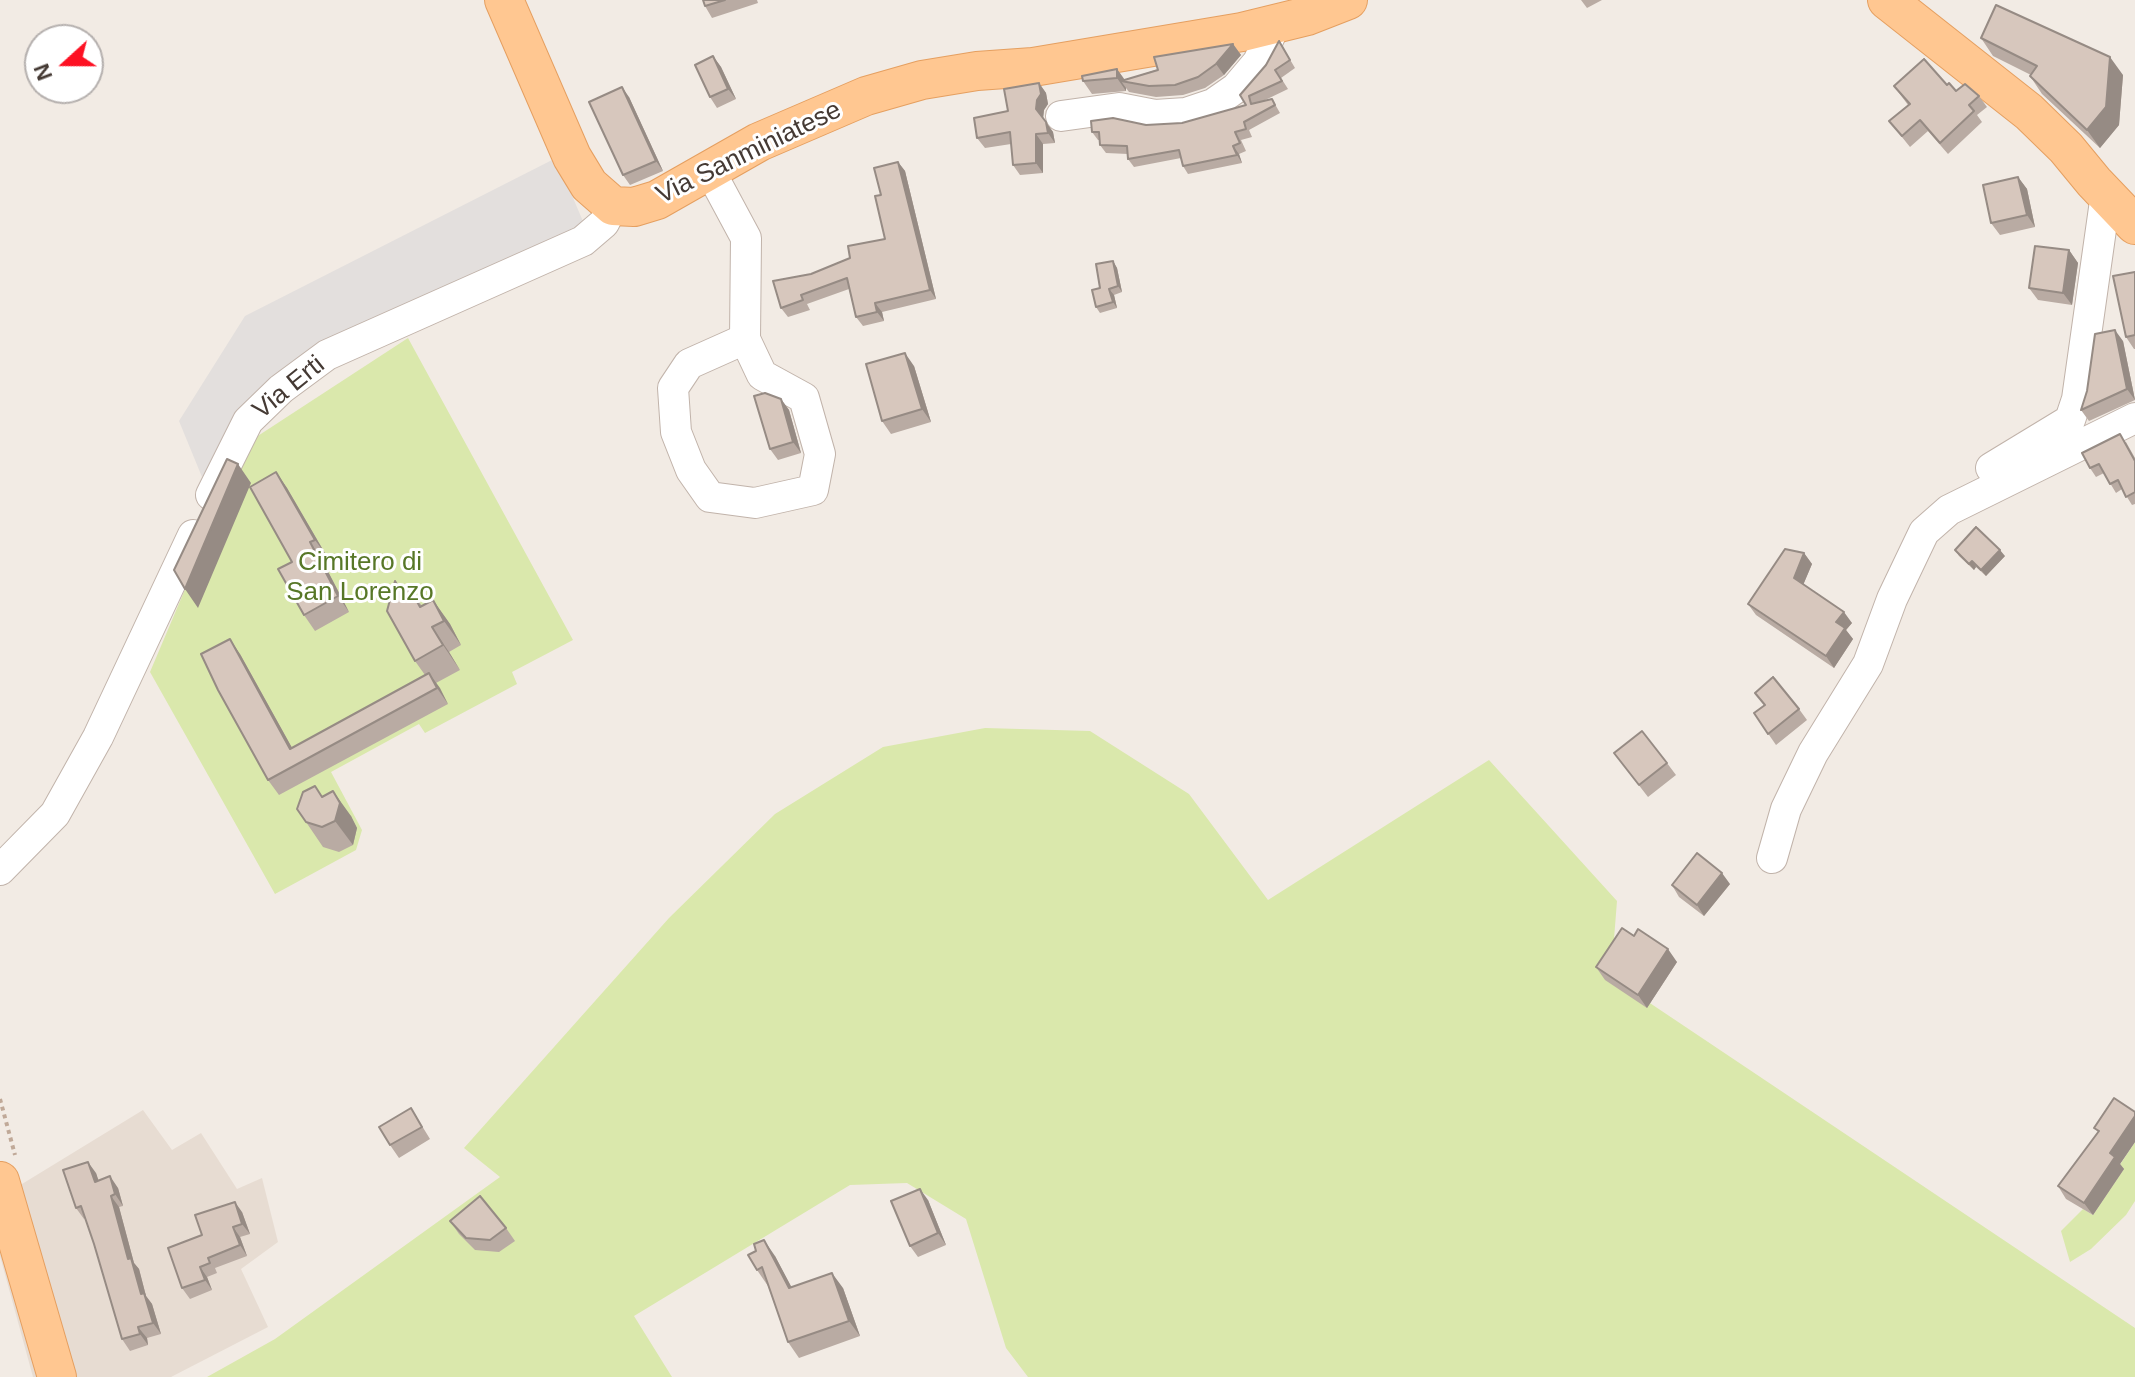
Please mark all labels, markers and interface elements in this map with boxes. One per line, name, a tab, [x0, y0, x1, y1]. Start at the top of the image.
north arrow	[24, 24, 104, 104]
text: N	[28, 60, 58, 84]
street label: Via Sanminiatese	[651, 95, 847, 211]
street label: Via Erti	[247, 350, 331, 426]
park label: Cimitero di San Lorenzo	[286, 547, 434, 608]

